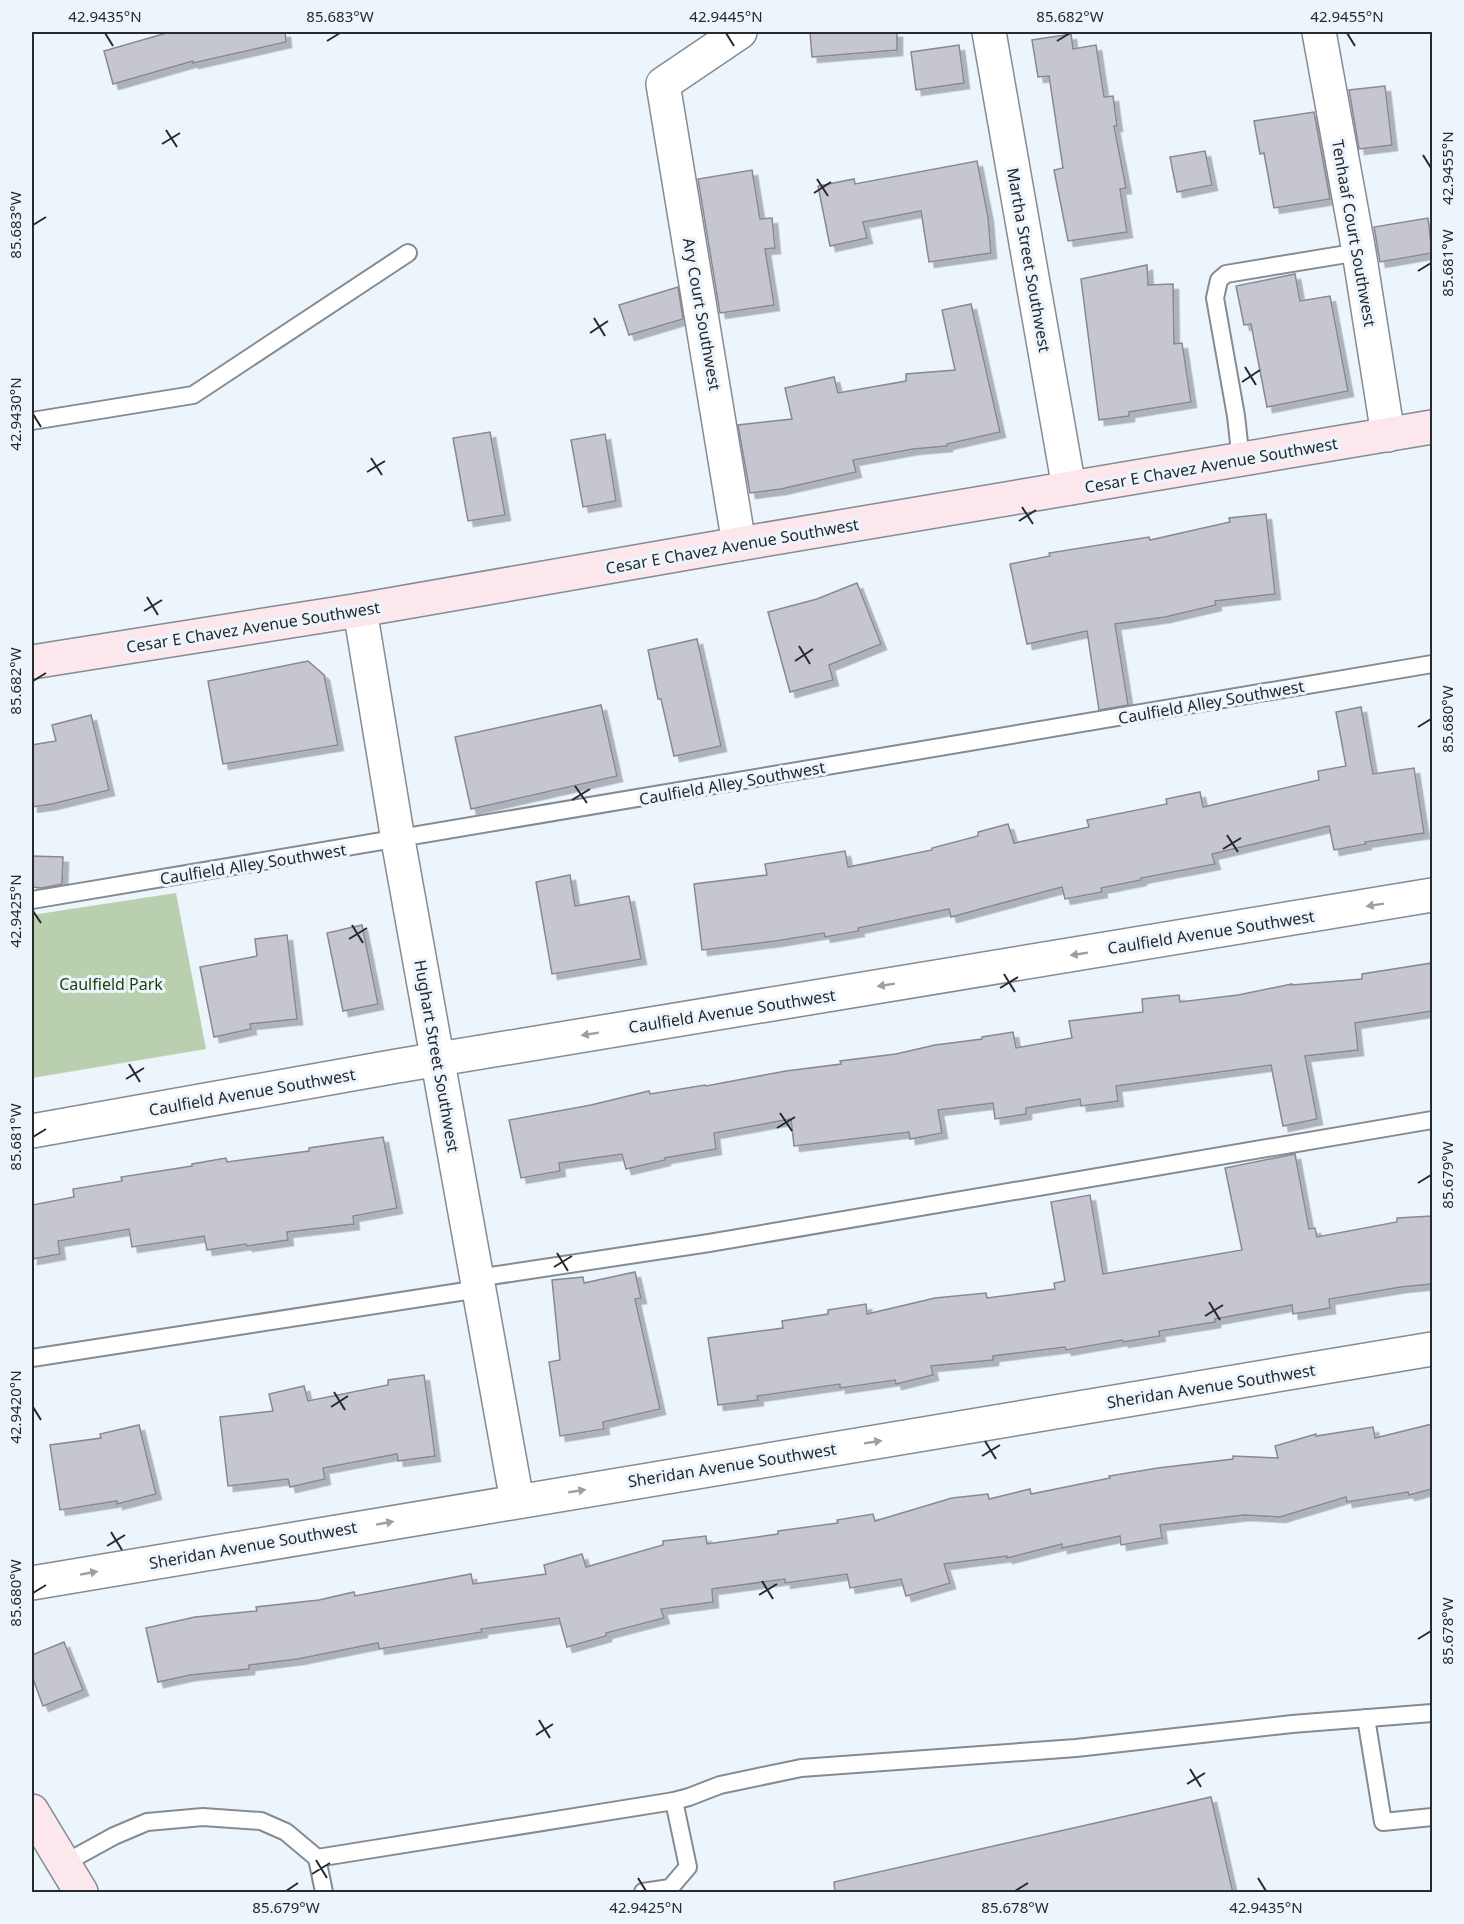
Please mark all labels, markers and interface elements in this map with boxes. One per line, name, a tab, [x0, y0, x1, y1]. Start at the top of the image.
text: 42.9435°N	[68, 6, 142, 26]
text: 85.683°W	[306, 6, 374, 26]
text: 42.9445°N	[689, 6, 763, 26]
text: 85.682°W	[1036, 6, 1104, 26]
text: 42.9455°N	[1310, 6, 1384, 26]
text: 42.9455°N	[1437, 131, 1457, 205]
street label: Tenhaaf Court Southwest	[1327, 138, 1381, 328]
street label: Martha Street Southwest	[1002, 166, 1056, 354]
text: 85.683°W	[5, 191, 25, 259]
text: 85.681°W	[1437, 229, 1457, 297]
street label: Ary Court Southwest	[678, 236, 726, 392]
text: 42.9430°N	[5, 377, 25, 451]
street label: Cesar E Chavez Avenue Southwest	[1083, 432, 1340, 498]
street label: Cesar E Chavez Avenue Southwest	[604, 513, 861, 579]
street label: Cesar E Chavez Avenue Southwest	[125, 596, 382, 658]
text: 85.682°W	[5, 647, 25, 715]
street label: Caulfield Alley Southwest	[1116, 675, 1306, 729]
text: 85.680°W	[1437, 685, 1457, 753]
street label: Caulfield Alley Southwest	[637, 756, 827, 810]
street label: Caulfield Alley Southwest	[158, 838, 348, 890]
text: 42.9425°N	[5, 874, 25, 948]
one-way arrow	[1365, 901, 1384, 910]
street label: Caulfield Avenue Southwest	[1106, 905, 1316, 959]
one-way arrow	[1069, 949, 1088, 958]
street label: Hughart Street Southwest	[409, 958, 465, 1154]
park label: Caulfield Park	[59, 973, 163, 995]
one-way arrow	[877, 981, 896, 990]
street label: Caulfield Avenue Southwest	[627, 984, 837, 1038]
one-way arrow	[581, 1030, 600, 1039]
street label: Caulfield Avenue Southwest	[147, 1063, 357, 1121]
text: 85.681°W	[5, 1103, 25, 1171]
text: 85.679°W	[1437, 1141, 1457, 1209]
street label: Sheridan Avenue Southwest	[1105, 1359, 1317, 1413]
text: 42.9420°N	[5, 1370, 25, 1444]
one-way arrow	[864, 1437, 883, 1446]
street label: Sheridan Avenue Southwest	[626, 1438, 838, 1492]
one-way arrow	[568, 1486, 587, 1495]
street label: Sheridan Avenue Southwest	[147, 1516, 359, 1574]
one-way arrow	[376, 1518, 395, 1527]
text: 85.680°W	[5, 1559, 25, 1627]
one-way arrow	[80, 1568, 99, 1577]
text: 85.678°W	[1437, 1597, 1457, 1665]
text: 85.679°W	[252, 1897, 320, 1917]
text: 42.9425°N	[609, 1897, 683, 1917]
text: 85.678°W	[981, 1897, 1049, 1917]
text: 42.9435°N	[1229, 1897, 1303, 1917]

